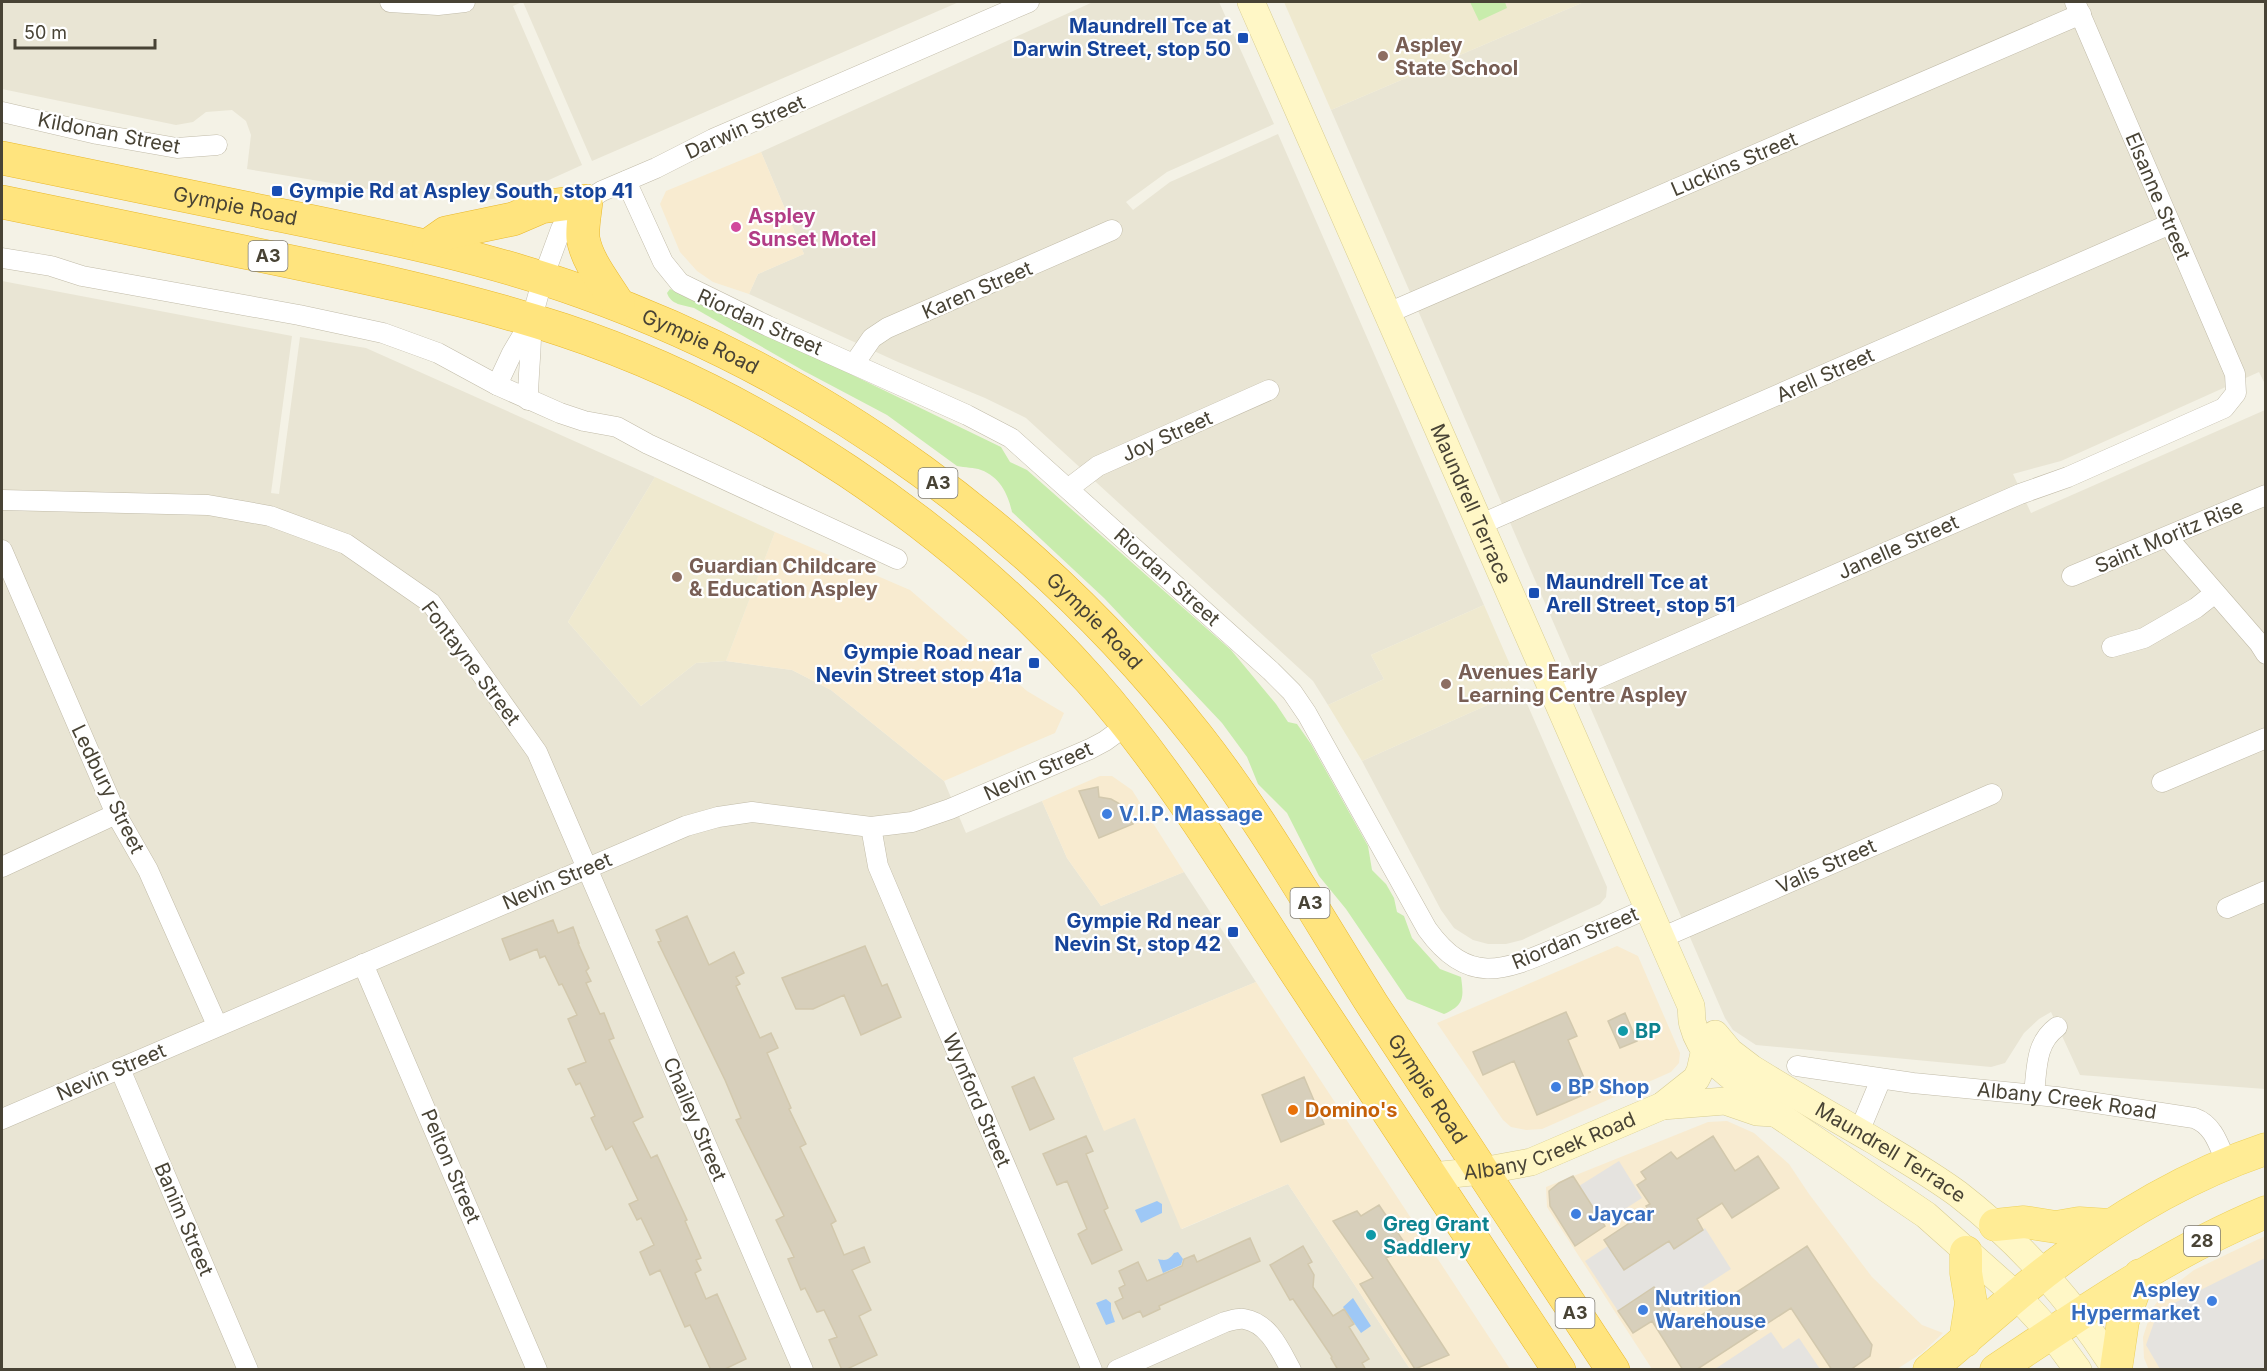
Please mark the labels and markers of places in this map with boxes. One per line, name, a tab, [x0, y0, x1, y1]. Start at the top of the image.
place label: Maundrell Tce at Darwin Street, stop 50	[1013, 14, 1231, 61]
marker: Maundrell Tce at Darwin Street, stop 50	[1236, 31, 1250, 45]
place label: Aspley State School	[1395, 33, 1518, 80]
marker: Aspley State School	[1376, 49, 1390, 63]
place label: Gympie Rd at Aspley South, stop 41	[289, 179, 633, 203]
marker: Gympie Rd at Aspley South, stop 41	[270, 184, 284, 198]
place label: Aspley Sunset Motel	[748, 204, 877, 251]
marker: Aspley Sunset Motel	[729, 220, 743, 234]
place label: Guardian Childcare & Education Aspley	[689, 554, 878, 601]
marker: Guardian Childcare & Education Aspley	[670, 570, 684, 584]
place label: Maundrell Tce at Arell Street, stop 51	[1546, 570, 1735, 617]
marker: Maundrell Tce at Arell Street, stop 51	[1527, 586, 1541, 600]
place label: Gympie Road near Nevin Street stop 41a	[816, 640, 1022, 687]
marker: Gympie Road near Nevin Street stop 41a	[1027, 656, 1041, 670]
place label: Avenues Early Learning Centre Aspley	[1458, 660, 1687, 707]
marker: Avenues Early Learning Centre Aspley	[1439, 677, 1453, 691]
place label: V.I.P. Massage	[1119, 802, 1263, 826]
marker: V.I.P. Massage	[1100, 807, 1114, 821]
place label: Gympie Rd near Nevin St, stop 42	[1054, 909, 1221, 956]
marker: Gympie Rd near Nevin St, stop 42	[1226, 925, 1240, 939]
place label: BP	[1635, 1019, 1661, 1043]
marker: BP	[1616, 1024, 1630, 1038]
place label: BP Shop	[1568, 1075, 1649, 1099]
marker: BP Shop	[1549, 1080, 1563, 1094]
place label: Domino's	[1305, 1098, 1398, 1122]
marker: Domino's	[1286, 1103, 1300, 1117]
place label: Jaycar	[1588, 1202, 1654, 1226]
marker: Jaycar	[1569, 1207, 1583, 1221]
place label: Greg Grant Saddlery	[1383, 1212, 1489, 1259]
marker: Greg Grant Saddlery	[1364, 1228, 1378, 1242]
place label: Aspley Hypermarket	[2071, 1278, 2200, 1325]
place label: Nutrition Warehouse	[1655, 1286, 1766, 1333]
marker: Aspley Hypermarket	[2205, 1294, 2219, 1308]
marker: Nutrition Warehouse	[1636, 1303, 1650, 1317]

